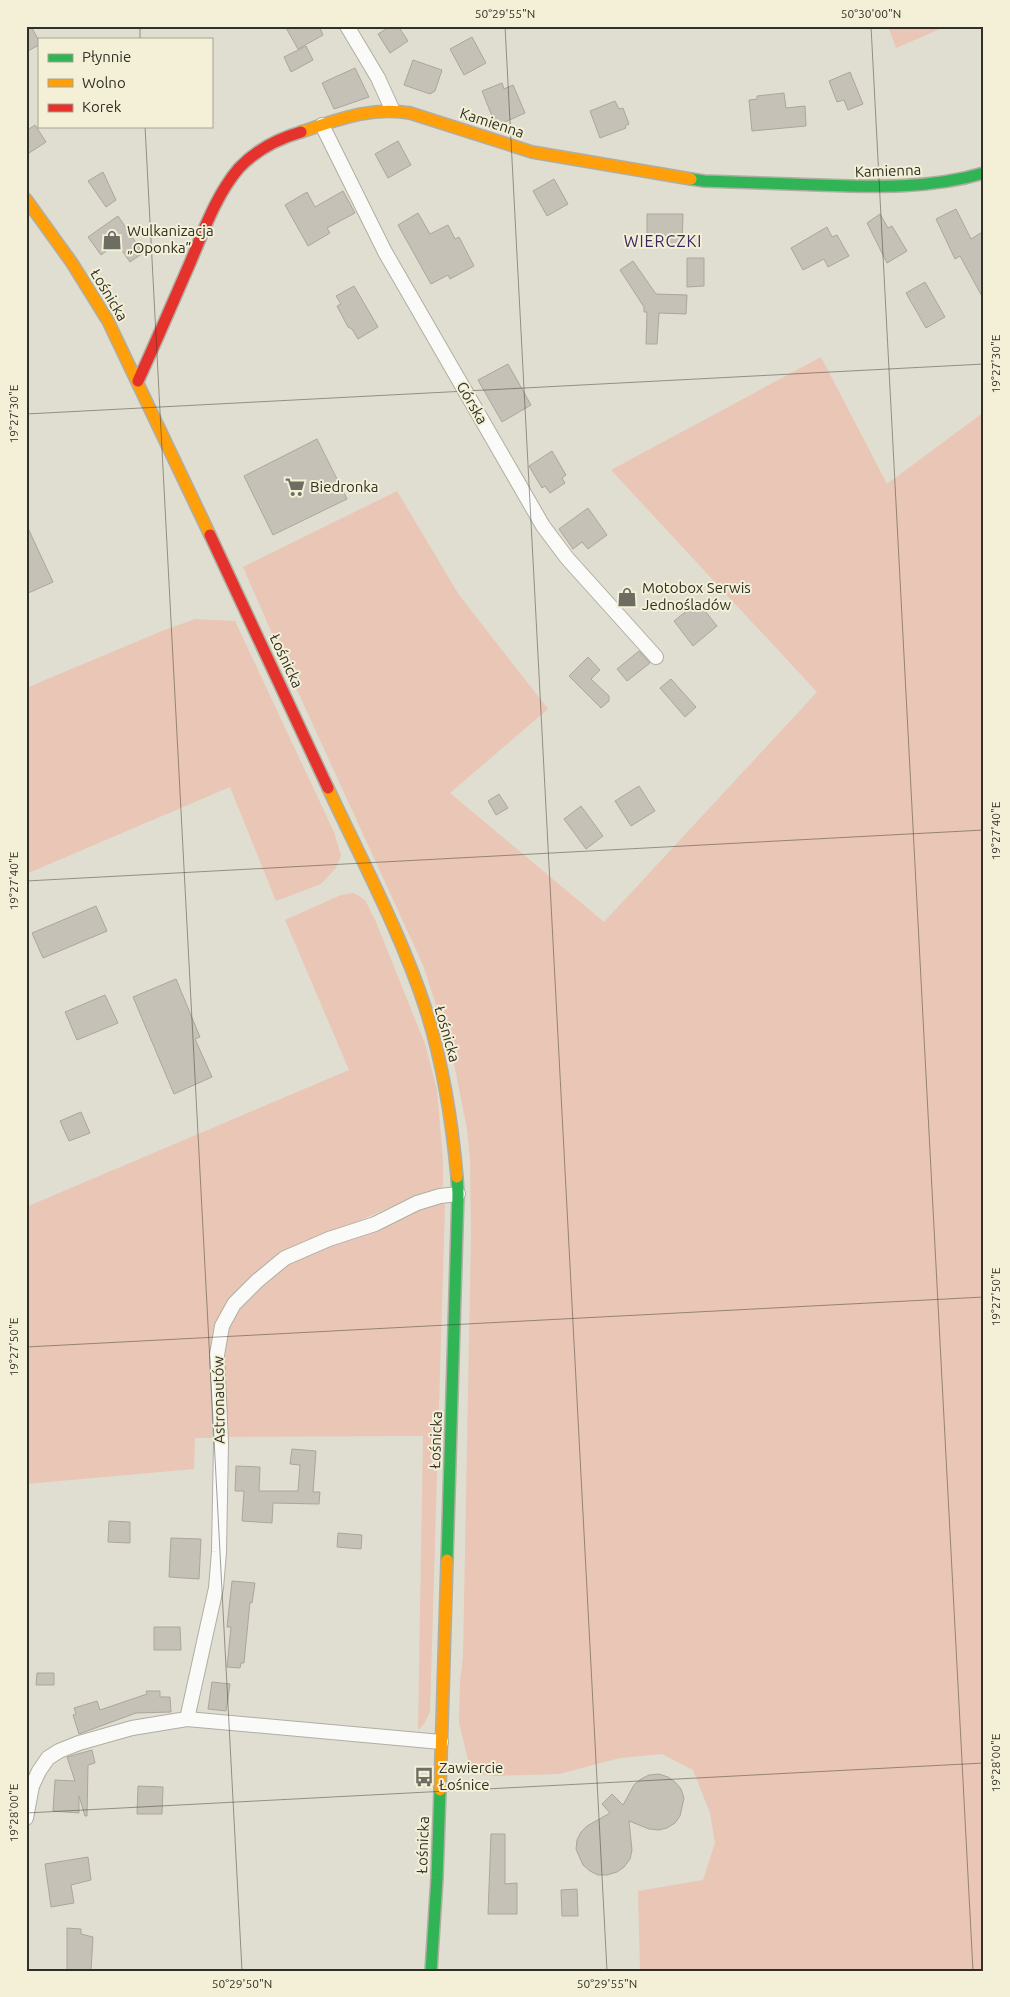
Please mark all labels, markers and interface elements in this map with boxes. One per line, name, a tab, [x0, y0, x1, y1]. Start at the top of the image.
text: 50°29'55"N	[475, 7, 535, 20]
text: 50°30'00"N	[841, 7, 901, 20]
legend	[38, 38, 212, 128]
text: Płynnie	[82, 48, 131, 65]
text: Wolno	[82, 74, 126, 91]
text: Korek	[82, 98, 122, 115]
street label: Kamienna	[458, 104, 526, 141]
street label: Kamienna	[854, 161, 922, 180]
place label: Wulkanizacja „Oponka”	[127, 222, 214, 256]
shop icon: Wulkanizacja „Oponka”	[101, 229, 123, 251]
district label: WIERCZKI	[624, 232, 702, 250]
street label: Łośnicka	[87, 266, 132, 324]
text: 19°27'30"E	[989, 334, 1002, 393]
street label: Górska	[454, 379, 491, 427]
text: 19°27'30"E	[7, 384, 20, 443]
supermarket icon: Biedronka	[284, 476, 306, 498]
place label: Biedronka	[310, 478, 379, 495]
place label: Motobox Serwis Jednośladów	[642, 579, 751, 613]
shop icon: Motobox Serwis Jednośladów	[616, 586, 638, 608]
street label: Łośnicka	[267, 631, 306, 690]
text: 19°27'40"E	[989, 801, 1002, 860]
text: 19°27'40"E	[7, 851, 20, 910]
street label: Łośnicka	[431, 1004, 464, 1064]
text: 19°27'50"E	[989, 1267, 1002, 1326]
text: 19°27'50"E	[7, 1317, 20, 1376]
street label: Astronautów	[209, 1356, 228, 1444]
street label: Łośnicka	[426, 1411, 445, 1469]
text: 19°28'00"E	[989, 1733, 1002, 1792]
place label: Zawiercie Łośnice	[439, 1759, 503, 1793]
bus stop icon: Zawiercie Łośnice	[413, 1766, 435, 1788]
text: 19°28'00"E	[7, 1783, 20, 1842]
street label: Łośnicka	[413, 1816, 432, 1874]
text: 50°29'50"N	[212, 1977, 272, 1990]
text: 50°29'55"N	[577, 1977, 637, 1990]

